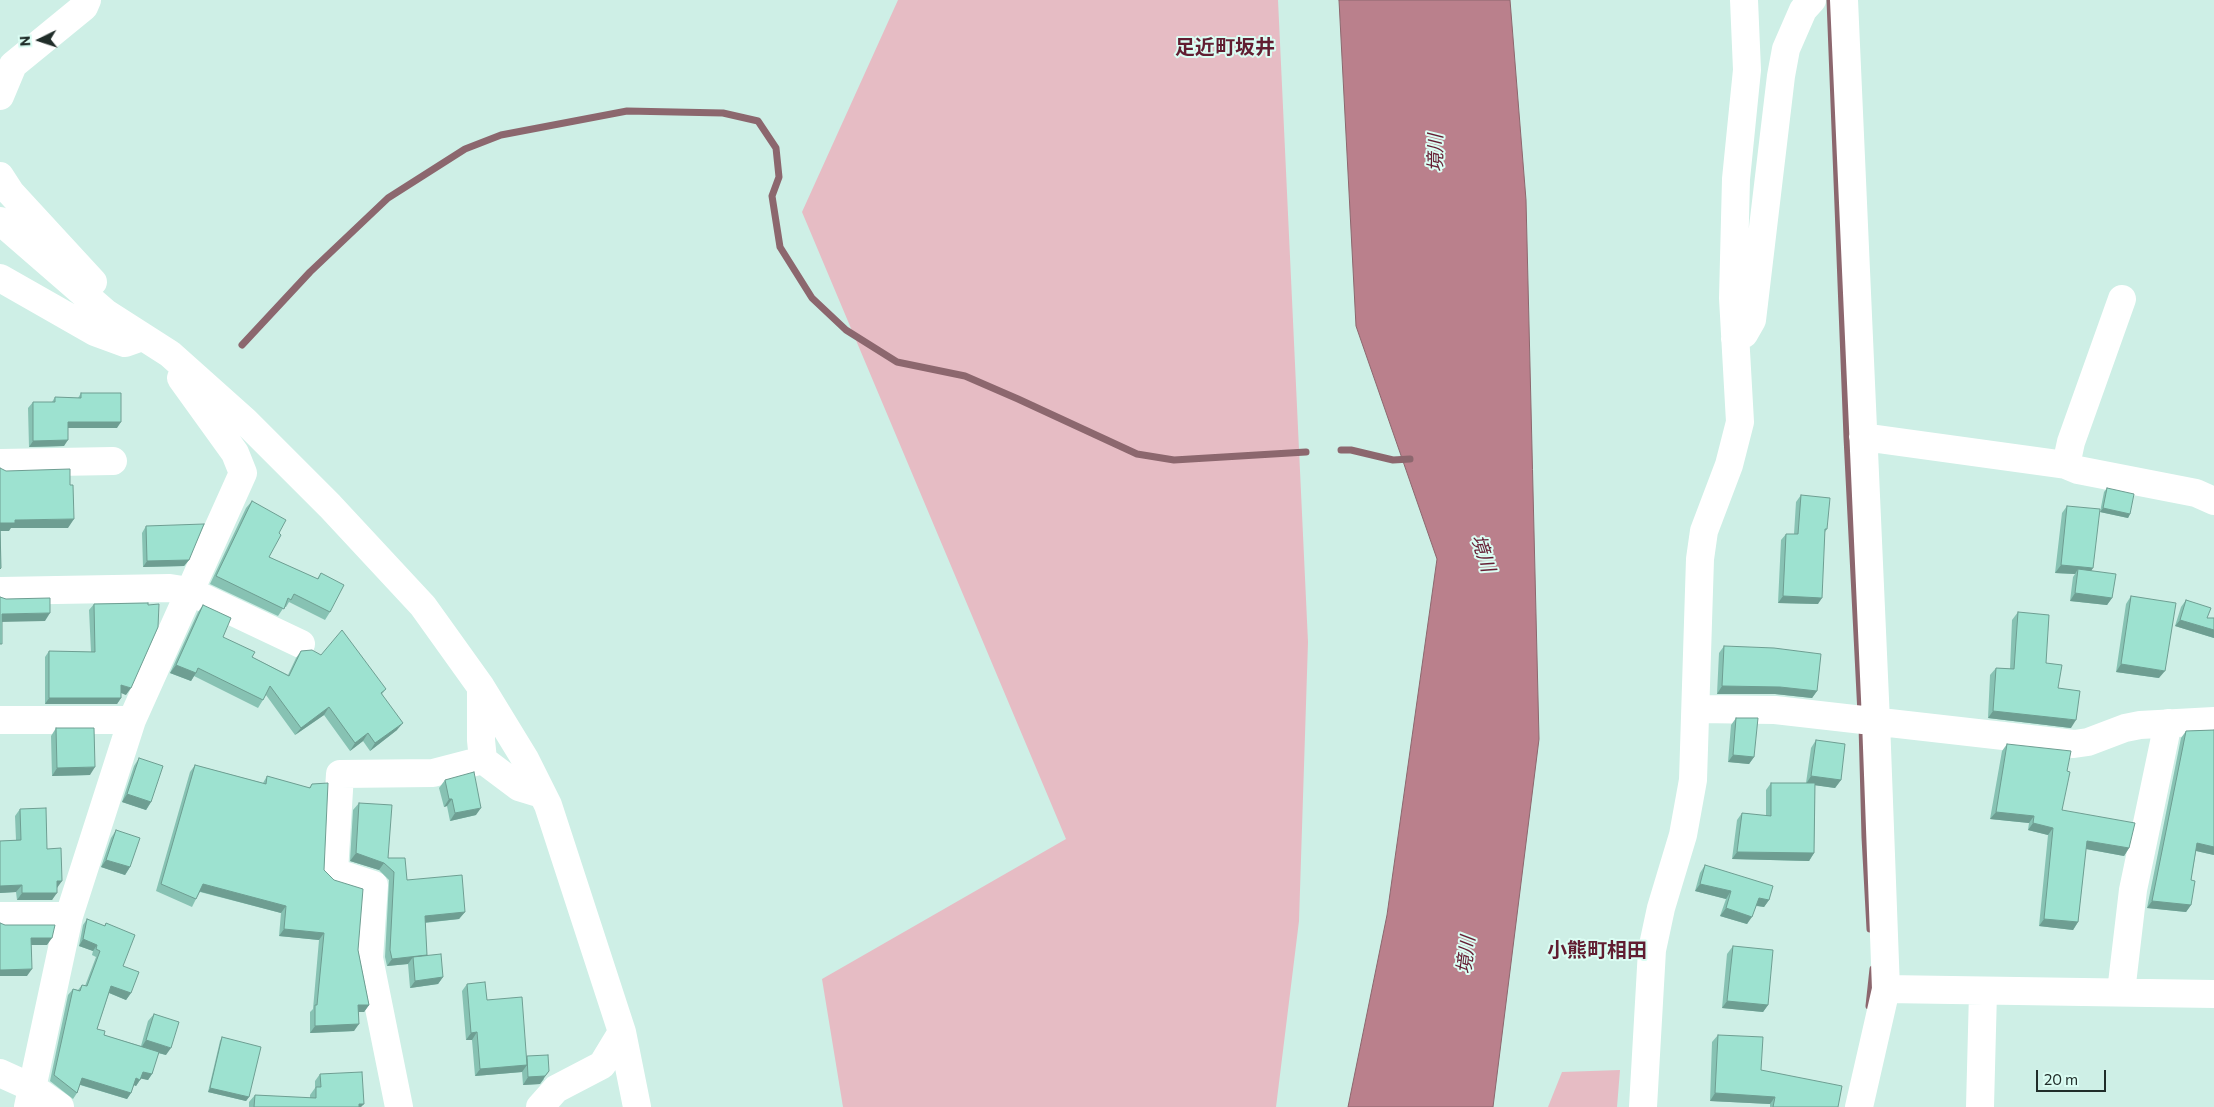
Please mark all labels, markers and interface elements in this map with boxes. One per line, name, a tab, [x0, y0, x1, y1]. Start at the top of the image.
north arrow	[15, 15, 65, 65]
text: N	[16, 35, 33, 47]
district label: 足近町坂井	[1175, 35, 1275, 59]
water label: 境川	[1425, 134, 1447, 172]
water label: 境川	[1466, 531, 1500, 575]
water label: 境川	[1452, 935, 1480, 975]
district label: 小熊町相田	[1547, 938, 1647, 962]
scale bar	[2039, 1060, 2109, 1092]
text: 20 m	[2044, 1070, 2078, 1088]

